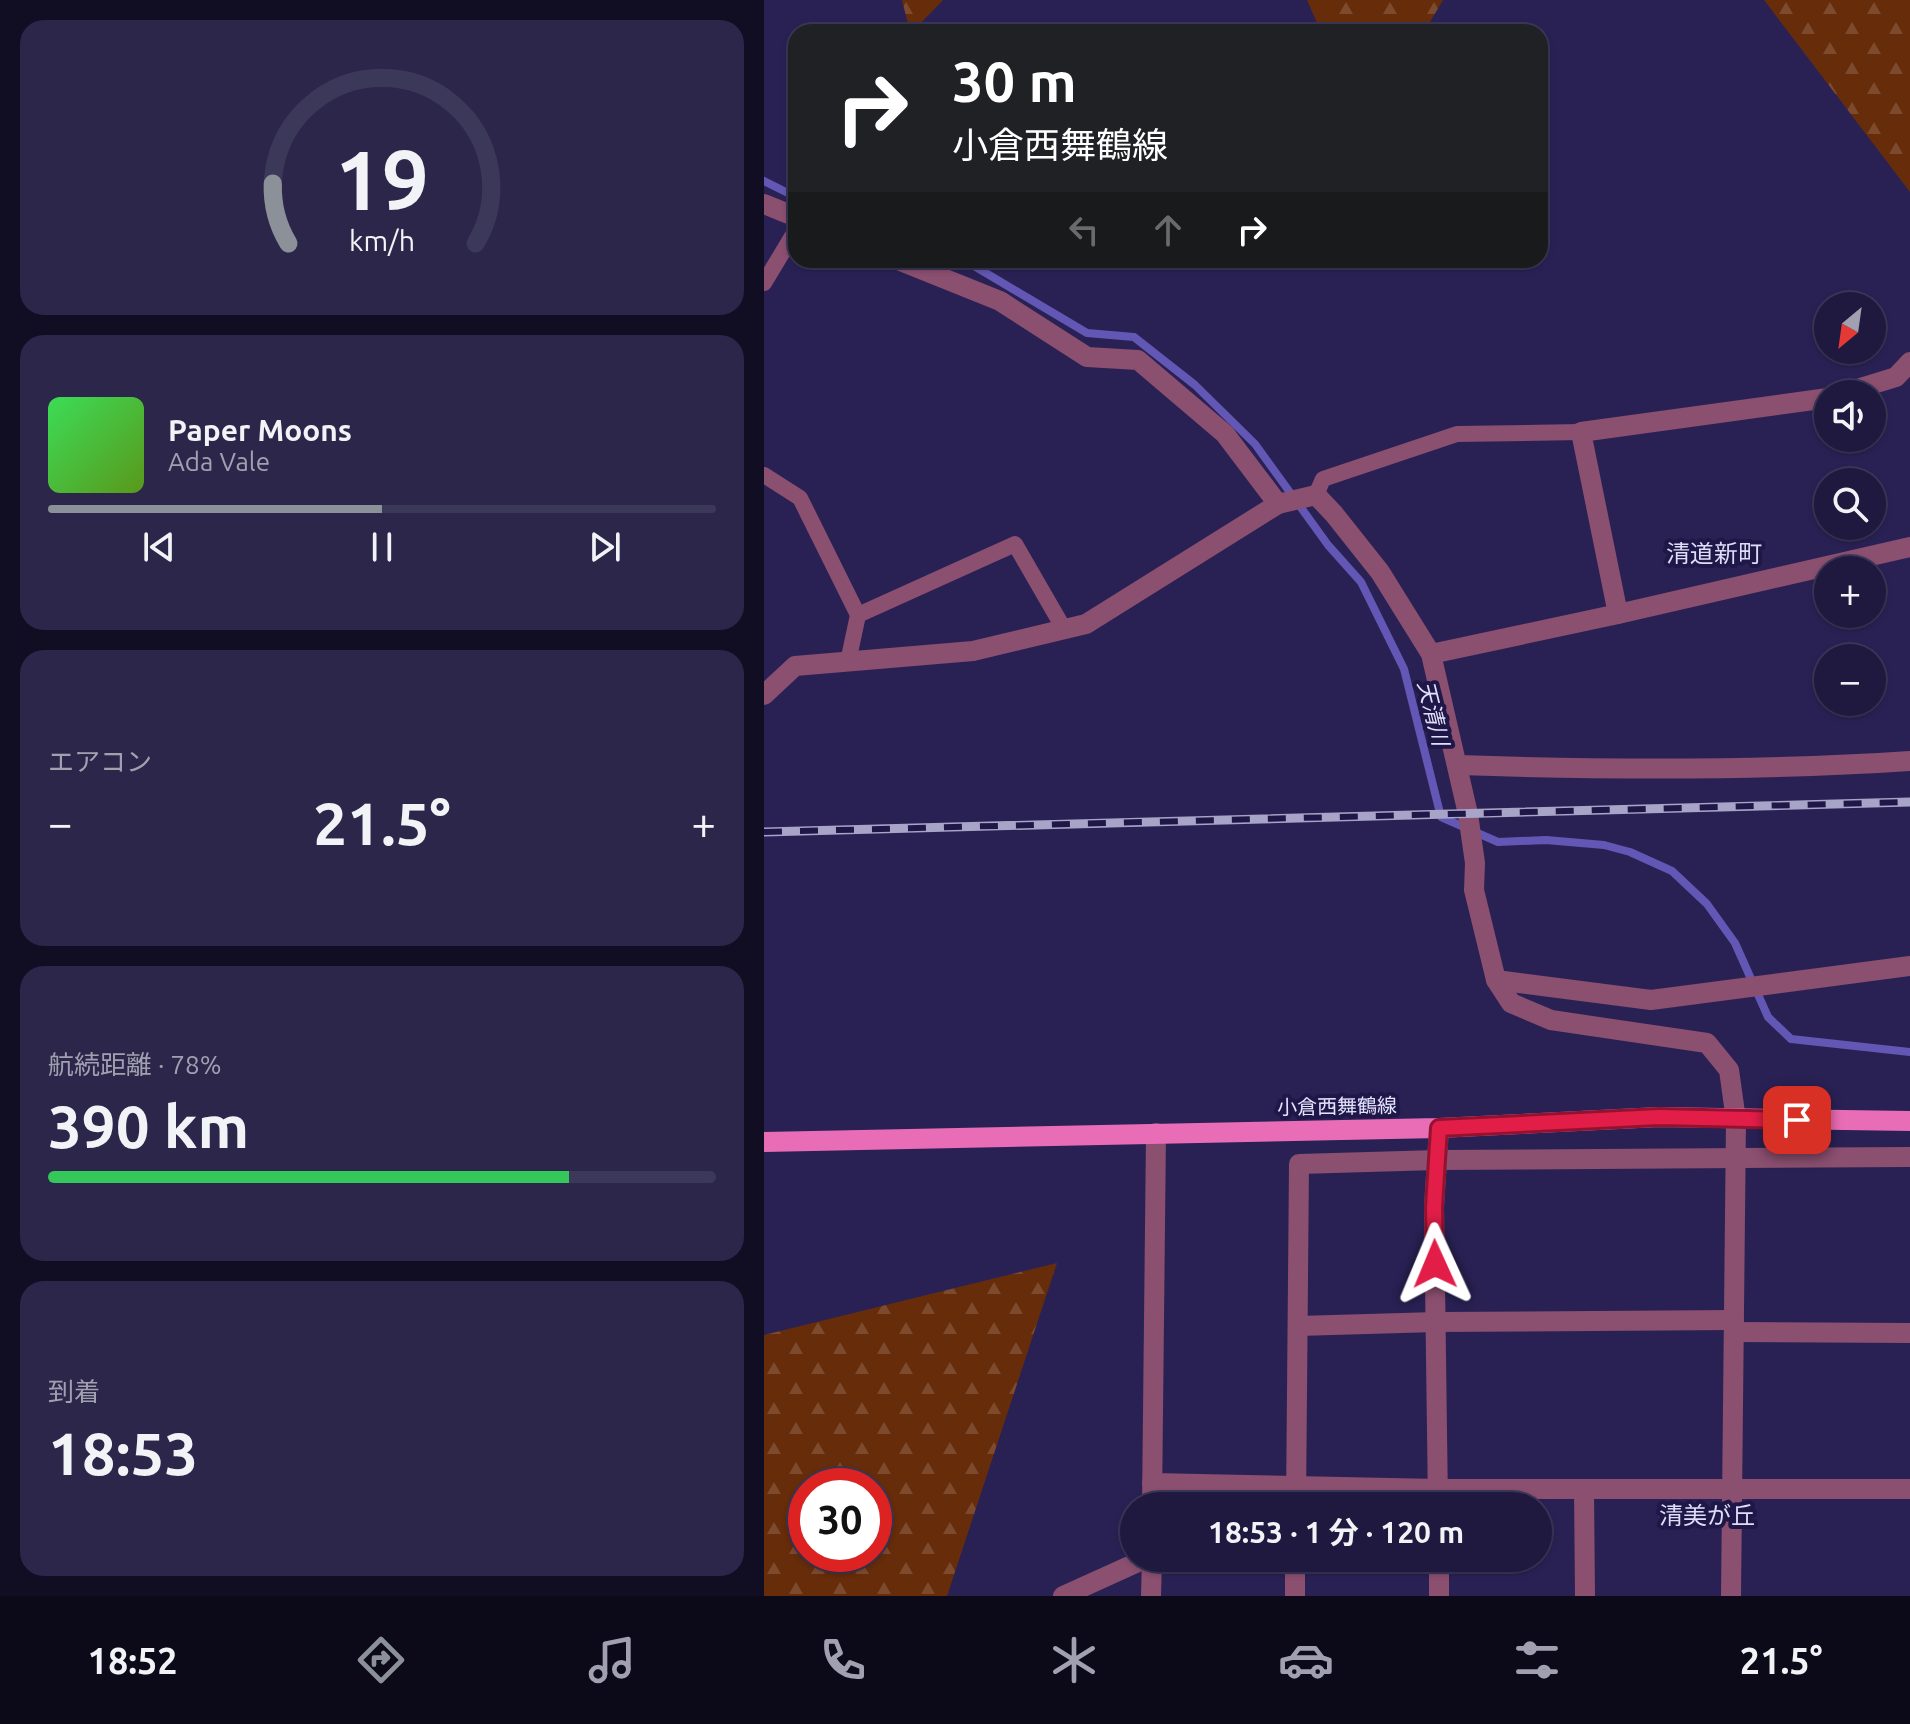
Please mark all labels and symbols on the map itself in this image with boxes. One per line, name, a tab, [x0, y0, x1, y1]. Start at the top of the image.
north arrow	[1814, 292, 1886, 364]
district label: 清道新町	[1666, 540, 1762, 567]
water label: 天清川	[1414, 678, 1455, 750]
pin	[1763, 1086, 1831, 1154]
street label: 小倉西舞鶴線	[1277, 1093, 1397, 1119]
position arrow	[1393, 1222, 1477, 1306]
speed limit sign: 30	[788, 1468, 892, 1572]
district label: 清美が丘	[1659, 1502, 1755, 1529]

